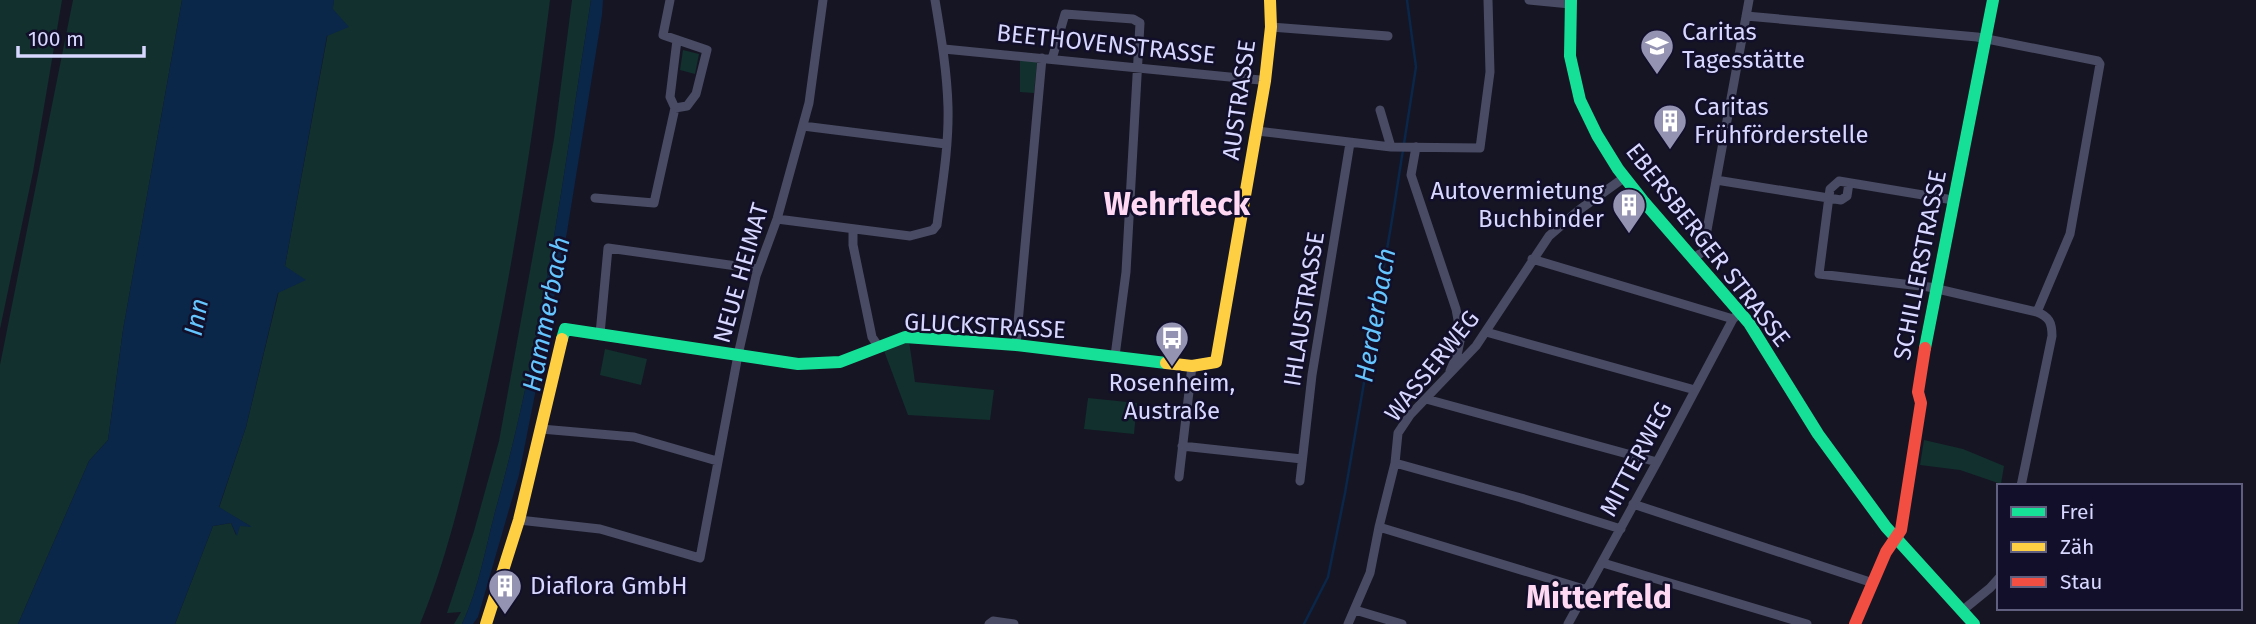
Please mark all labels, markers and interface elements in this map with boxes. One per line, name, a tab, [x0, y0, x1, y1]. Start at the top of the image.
scale bar	[18, 14, 144, 58]
place label: Caritas Tagesstätte	[1682, 18, 1805, 74]
street label: BEETHOVENSTRASSE	[995, 19, 1217, 69]
text: 100 m	[28, 26, 84, 52]
school or university icon: Caritas Tagesstätte	[1638, 27, 1676, 76]
street label: AUSTRASSE	[1217, 38, 1261, 162]
place label: Caritas Frühförderstelle	[1694, 93, 1869, 149]
building icon: Caritas Frühförderstelle	[1651, 102, 1689, 151]
street label: EBERSBERGER STRASSE	[1620, 138, 1796, 352]
street label: SCHILLERSTRASSE	[1888, 168, 1952, 362]
place label: Autovermietung Buchbinder	[1430, 177, 1605, 233]
district label: Wehrfleck	[1104, 185, 1251, 223]
building icon: Autovermietung Buchbinder	[1610, 186, 1648, 235]
street label: NEUE HEIMAT	[708, 199, 774, 346]
street label: IHLAUSTRASSE	[1278, 230, 1330, 388]
water label: Hammerbach	[516, 234, 577, 394]
water label: Herderbach	[1348, 245, 1403, 385]
water label: Inn	[178, 296, 215, 339]
street label: WASSERWEG	[1379, 305, 1485, 427]
street label: GLUCKSTRASSE	[904, 308, 1066, 344]
bus stop icon: Rosenheim, Austraße	[1153, 319, 1191, 368]
place label: Rosenheim, Austraße	[1109, 369, 1235, 425]
street label: MITTERWEG	[1594, 397, 1678, 521]
legend	[1997, 484, 2242, 610]
text: Frei	[2060, 499, 2094, 525]
text: Zäh	[2060, 534, 2094, 560]
building icon: Diaflora GmbH	[486, 567, 524, 616]
text: Stau	[2060, 569, 2103, 595]
place label: Diaflora GmbH	[530, 572, 688, 600]
district label: Mitterfeld	[1526, 578, 1672, 616]

